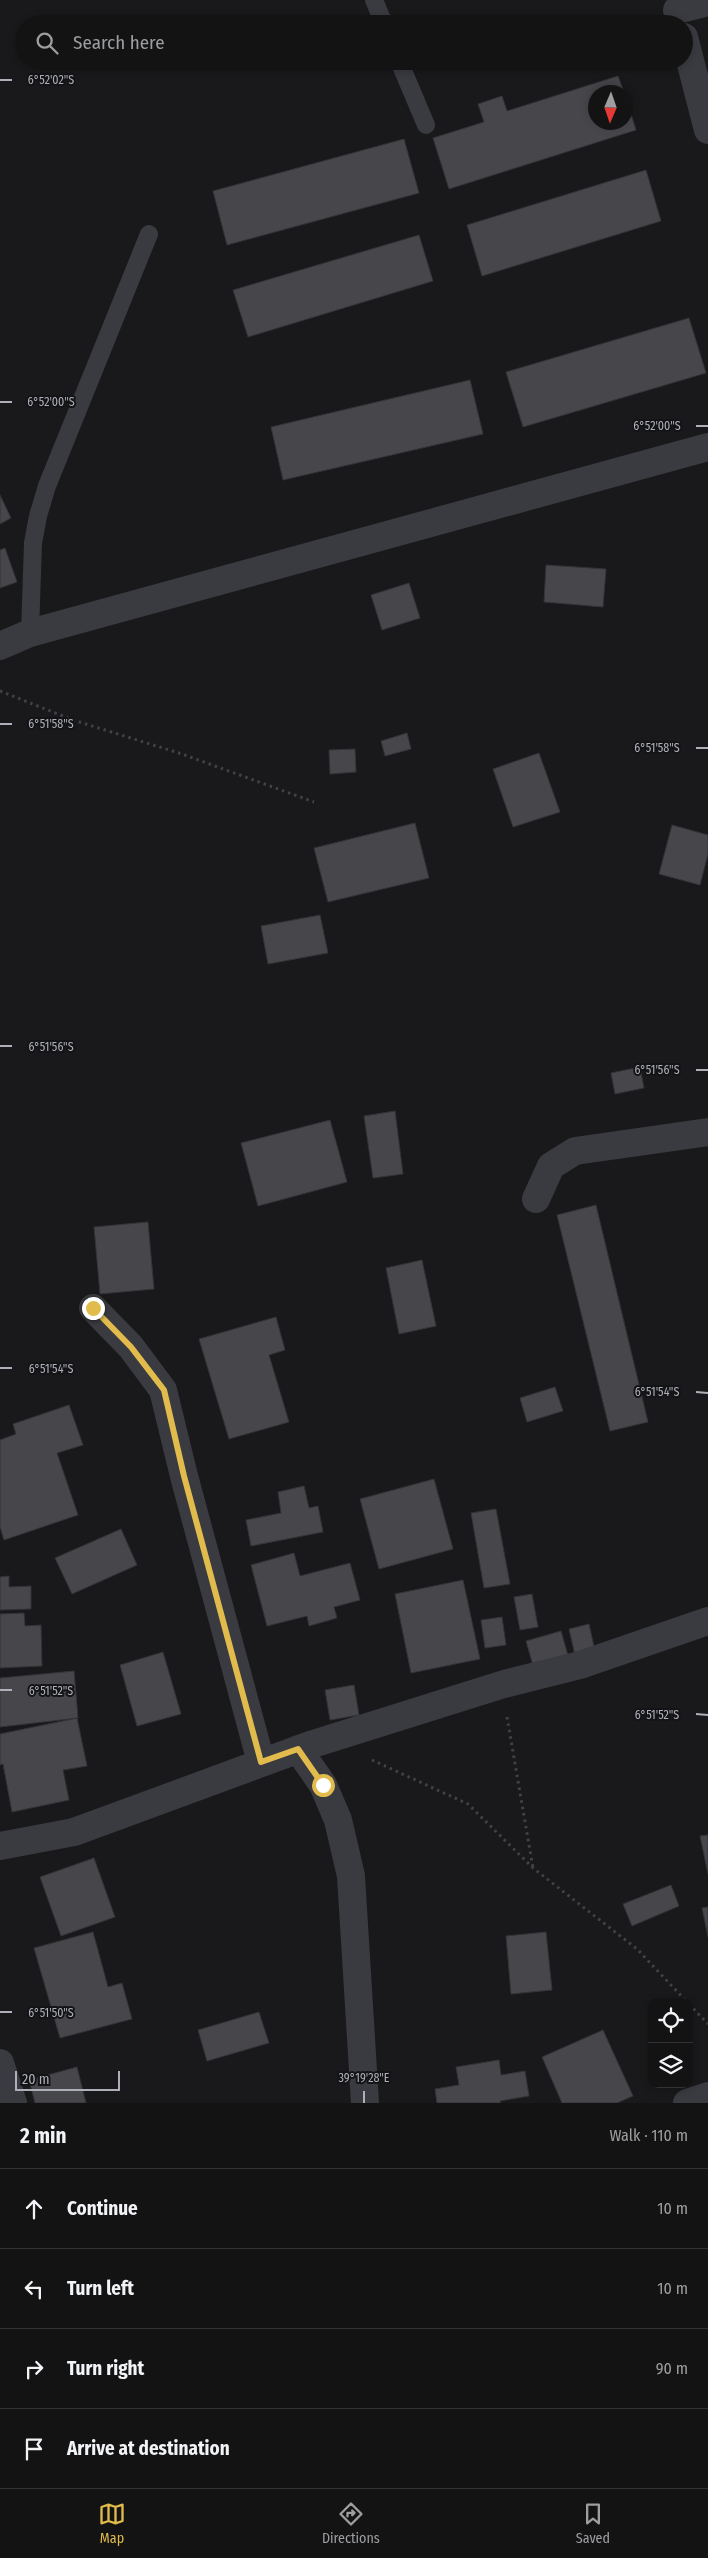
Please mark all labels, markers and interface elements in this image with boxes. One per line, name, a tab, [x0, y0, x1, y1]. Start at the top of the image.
search box	[15, 15, 693, 70]
icon: search	[33, 29, 61, 57]
text: Search here	[73, 31, 165, 54]
text: 6°52'02"S	[28, 73, 74, 87]
north arrow	[588, 85, 633, 130]
text: 6°52'00"S	[27, 395, 75, 409]
text: 6°52'00"S	[633, 419, 681, 433]
text: 6°51'58"S	[28, 717, 74, 731]
text: 6°51'58"S	[634, 741, 680, 755]
text: 6°51'56"S	[28, 1040, 74, 1054]
text: 6°51'56"S	[634, 1063, 680, 1077]
route end	[82, 1297, 105, 1320]
text: 6°51'54"S	[29, 1362, 73, 1376]
text: 6°51'54"S	[635, 1385, 679, 1399]
text: 6°51'52"S	[29, 1684, 73, 1698]
text: 6°51'52"S	[635, 1708, 679, 1722]
route start	[312, 1774, 335, 1797]
map controls	[648, 1998, 693, 2088]
button: locate	[648, 1998, 693, 2043]
text: 6°51'50"S	[28, 2006, 74, 2020]
button: layers	[648, 2043, 693, 2088]
scale bar	[15, 2068, 120, 2091]
text: 20 m	[22, 2071, 50, 2088]
text: 39°19'28"E	[339, 2071, 390, 2085]
text: 2 min	[20, 2123, 67, 2149]
text: Walk · 110 m	[610, 2126, 688, 2145]
icon: ahead	[20, 2195, 48, 2223]
text: Continue	[67, 2197, 138, 2220]
text: 10 m	[657, 2199, 688, 2218]
icon: left	[20, 2275, 48, 2303]
text: Turn left	[67, 2277, 134, 2300]
text: 10 m	[657, 2279, 688, 2298]
icon: right	[20, 2355, 48, 2383]
text: Turn right	[67, 2357, 144, 2380]
text: 90 m	[656, 2359, 688, 2378]
icon: arrive	[20, 2435, 48, 2463]
text: Arrive at destination	[67, 2437, 230, 2460]
tab: Map	[98, 2500, 126, 2547]
tab: Directions	[322, 2500, 380, 2547]
tab: Saved	[576, 2500, 610, 2547]

